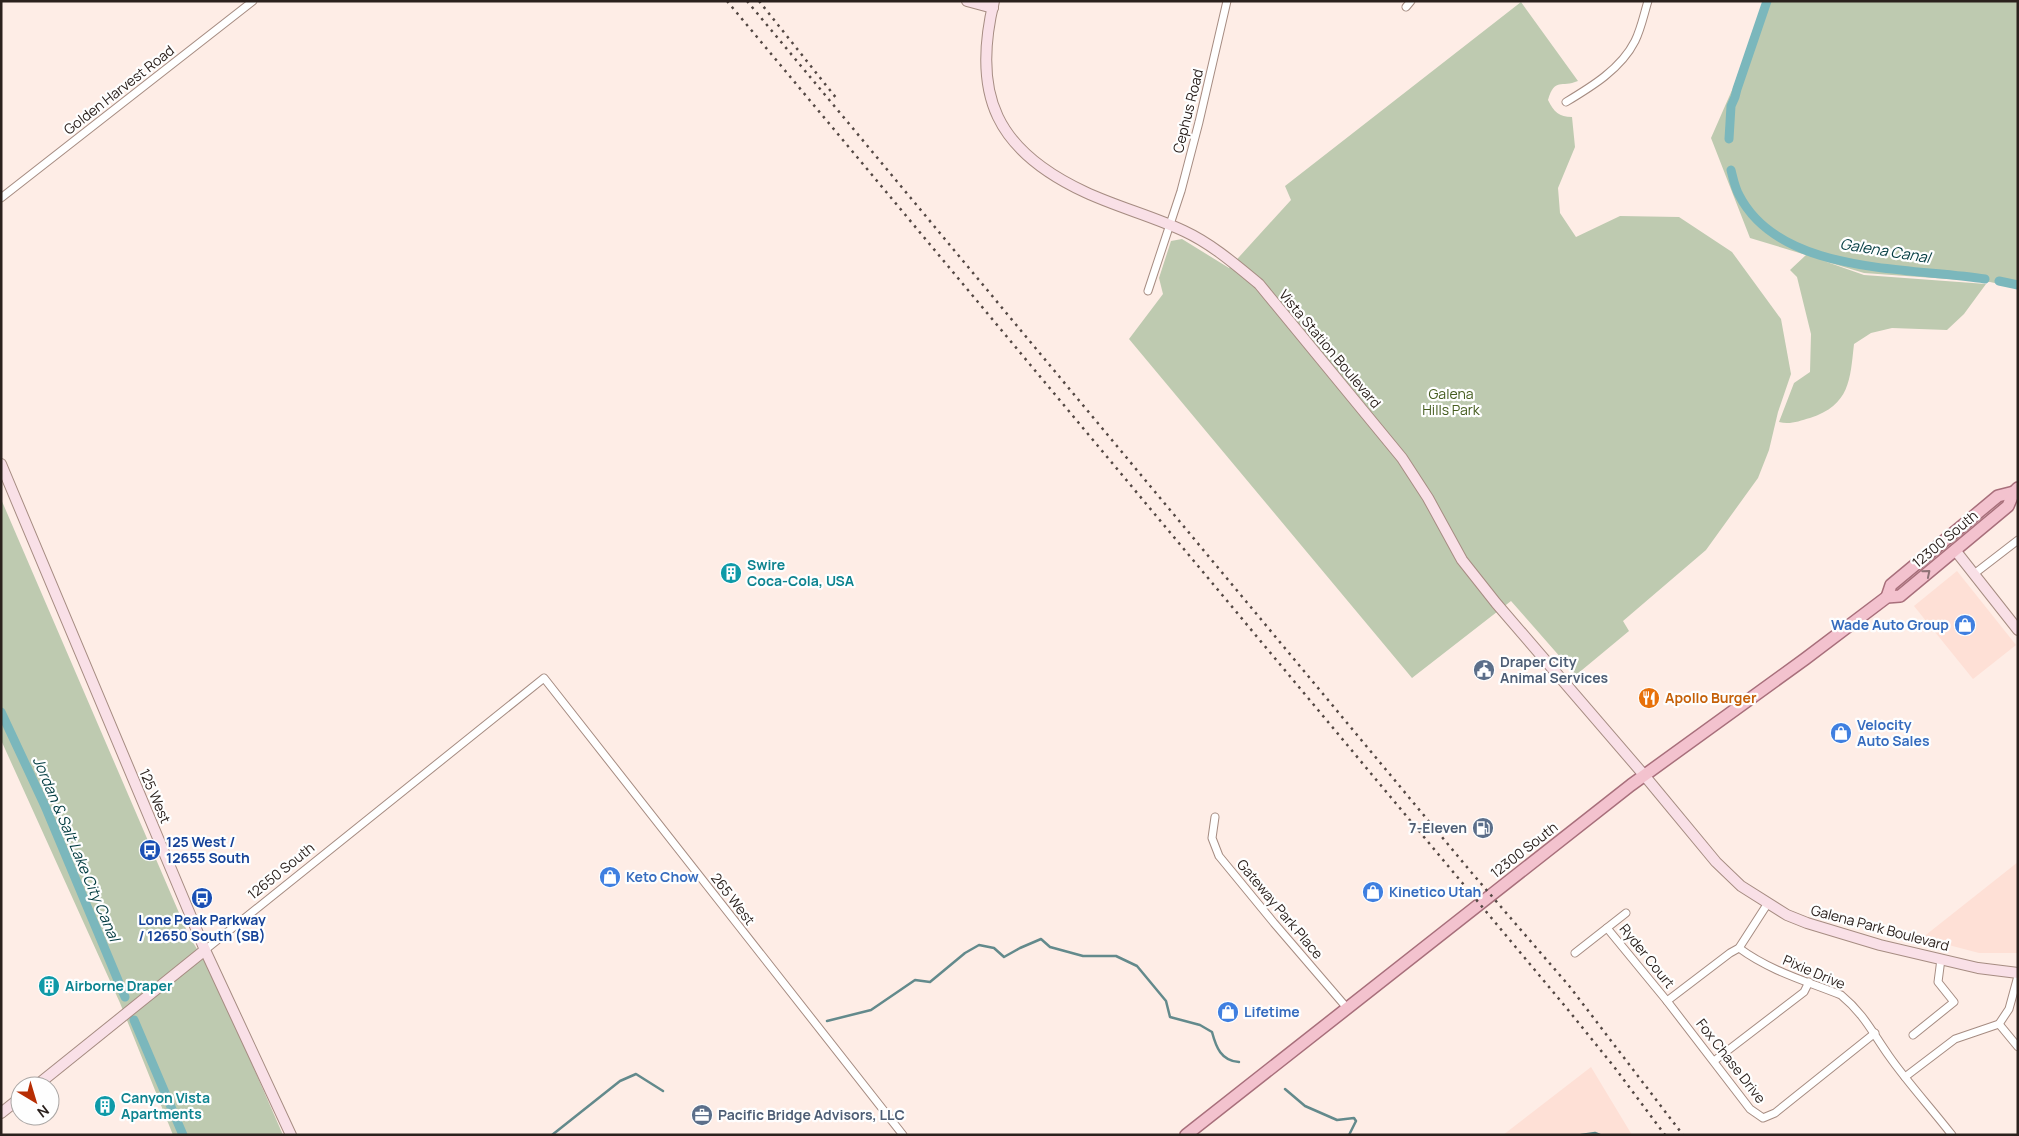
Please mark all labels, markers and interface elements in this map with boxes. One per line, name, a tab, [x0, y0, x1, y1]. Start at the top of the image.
street label: Golden Harvest Road	[60, 41, 178, 139]
street label: Cephus Road	[1168, 67, 1207, 155]
water label: Galena Canal	[1838, 233, 1934, 268]
street label: Vista Station Boulevard	[1275, 285, 1386, 412]
park label: Galena Hills Park	[1422, 384, 1481, 419]
street label: 12300 South	[1908, 506, 1982, 572]
place label: Swire Coca-Cola, USA	[747, 555, 855, 590]
building icon: Swire Coca-Cola, USA	[719, 561, 743, 585]
one-way arrow	[1922, 569, 1931, 578]
shop icon: Wade Auto Group	[1953, 613, 1977, 637]
place label: Wade Auto Group	[1831, 615, 1949, 634]
place label: Draper City Animal Services	[1500, 652, 1609, 687]
public building icon: Draper City Animal Services	[1472, 658, 1496, 682]
restaurant icon: Apollo Burger	[1637, 686, 1661, 710]
place label: Apollo Burger	[1665, 688, 1757, 707]
place label: Velocity Auto Sales	[1857, 715, 1930, 750]
shop icon: Velocity Auto Sales	[1829, 721, 1853, 745]
water label: Jordan & Salt Lake City Canal	[28, 753, 126, 947]
street label: 125 West	[135, 766, 176, 826]
fuel station icon: 7-Eleven	[1471, 816, 1495, 840]
street label: 12300 South	[1486, 817, 1561, 882]
place label: 7-Eleven	[1409, 818, 1467, 837]
place label: 125 West / 12655 South	[166, 832, 250, 867]
bus stop icon: 125 West / 12655 South	[138, 838, 162, 862]
street label: 12650 South	[243, 838, 318, 903]
street label: Gateway Park Place	[1233, 855, 1328, 963]
shop icon: Keto Chow	[598, 865, 622, 889]
place label: Keto Chow	[626, 867, 699, 886]
street label: 265 West	[707, 869, 760, 929]
shop icon: Kinetico Utah	[1361, 880, 1385, 904]
place label: Kinetico Utah	[1389, 882, 1481, 901]
bus stop icon: Lone Peak Parkway / 12650 South (SB)	[190, 886, 214, 910]
street label: Galena Park Boulevard	[1809, 900, 1951, 955]
place label: Lone Peak Parkway / 12650 South (SB)	[138, 910, 266, 945]
street label: Ryder Court	[1616, 920, 1679, 992]
street label: Pixie Drive	[1780, 950, 1848, 993]
building icon: Airborne Draper	[37, 974, 61, 998]
place label: Airborne Draper	[65, 976, 173, 995]
shop icon: Lifetime	[1216, 1000, 1240, 1024]
place label: Lifetime	[1244, 1002, 1300, 1021]
street label: Fox Chase Drive	[1692, 1015, 1770, 1107]
north arrow	[10, 1076, 60, 1126]
place label: Canyon Vista Apartments	[121, 1088, 210, 1123]
building icon: Canyon Vista Apartments	[93, 1094, 117, 1118]
text: N	[33, 1101, 53, 1122]
office icon: Pacific Bridge Advisors, LLC	[690, 1103, 714, 1127]
place label: Pacific Bridge Advisors, LLC	[718, 1105, 905, 1124]

